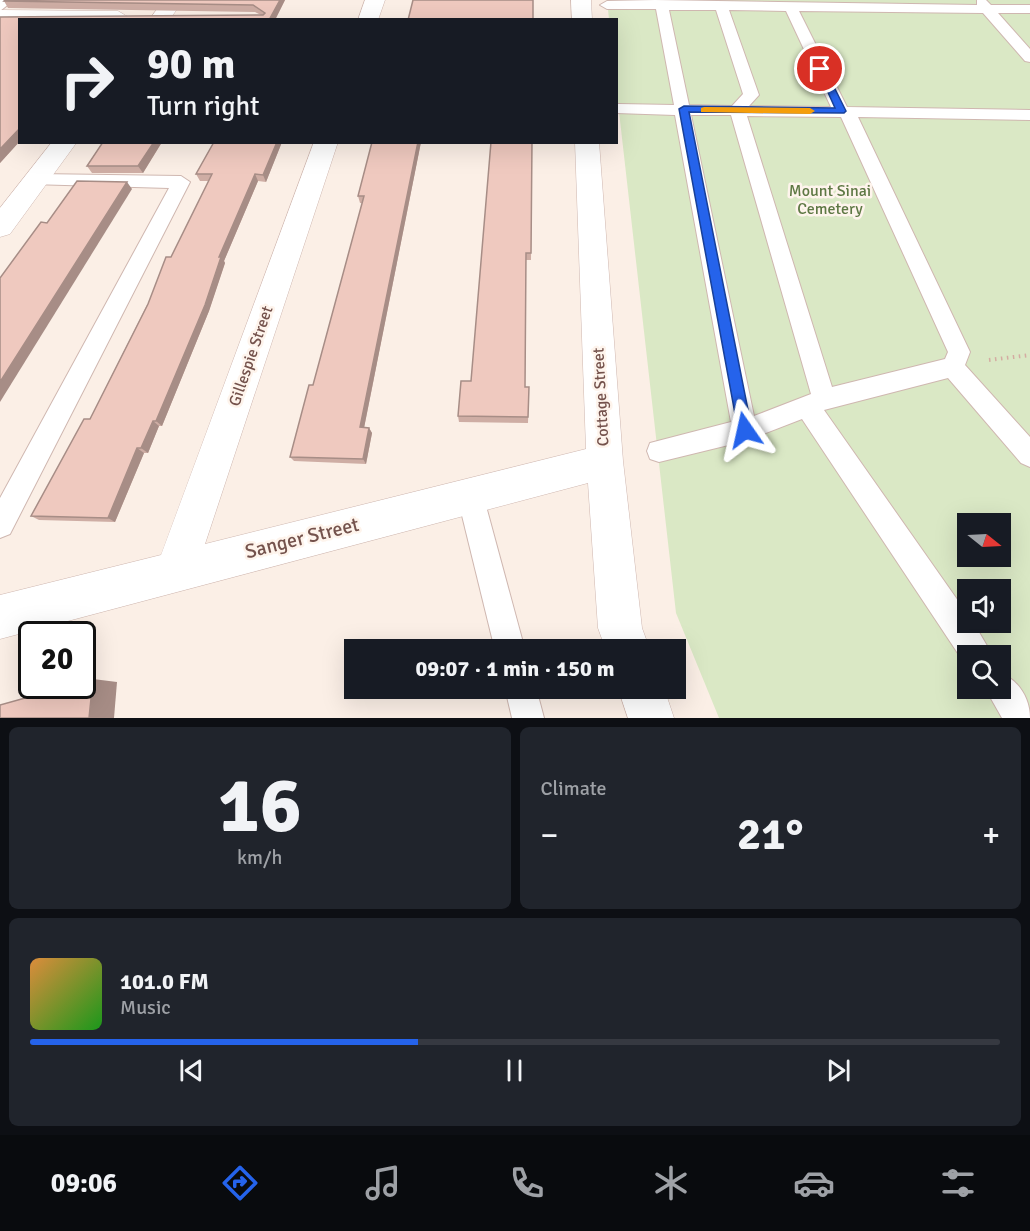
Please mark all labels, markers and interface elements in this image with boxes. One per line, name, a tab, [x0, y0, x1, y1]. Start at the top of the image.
text: 90 m	[147, 39, 236, 90]
icon: right	[48, 42, 126, 120]
pin	[794, 43, 845, 94]
icon: arrive	[803, 52, 836, 85]
text: Turn right	[147, 90, 260, 123]
park label: Mount Sinai Cemetery	[789, 181, 871, 219]
street label: Gillespie Street	[224, 303, 278, 409]
street label: Cottage Street	[588, 347, 614, 447]
position arrow	[713, 398, 777, 462]
street label: Sanger Street	[242, 512, 362, 564]
north arrow	[957, 513, 1011, 567]
map controls	[957, 513, 1011, 699]
button: sound	[957, 579, 1011, 633]
speed limit sign: 20	[18, 621, 96, 699]
button: search	[957, 645, 1011, 699]
text: 09:07 · 1 min · 150 m	[415, 655, 615, 682]
text: 16	[218, 758, 302, 854]
text: Climate	[541, 776, 606, 801]
text: 21°	[737, 807, 804, 862]
text: −	[541, 815, 558, 856]
text: +	[982, 815, 1000, 856]
text: km/h	[237, 845, 282, 870]
text: 101.0 FM	[120, 968, 209, 995]
text: Music	[120, 995, 171, 1020]
icon: previous	[175, 1054, 208, 1087]
icon: pause	[498, 1054, 531, 1087]
icon: next	[822, 1054, 855, 1087]
icon: directions	[219, 1162, 261, 1204]
icon: music	[362, 1162, 404, 1204]
icon: phone	[506, 1162, 548, 1204]
icon: climate	[650, 1162, 692, 1204]
icon: car	[793, 1162, 835, 1204]
icon: filters	[937, 1162, 979, 1204]
text: 09:06	[51, 1167, 117, 1200]

